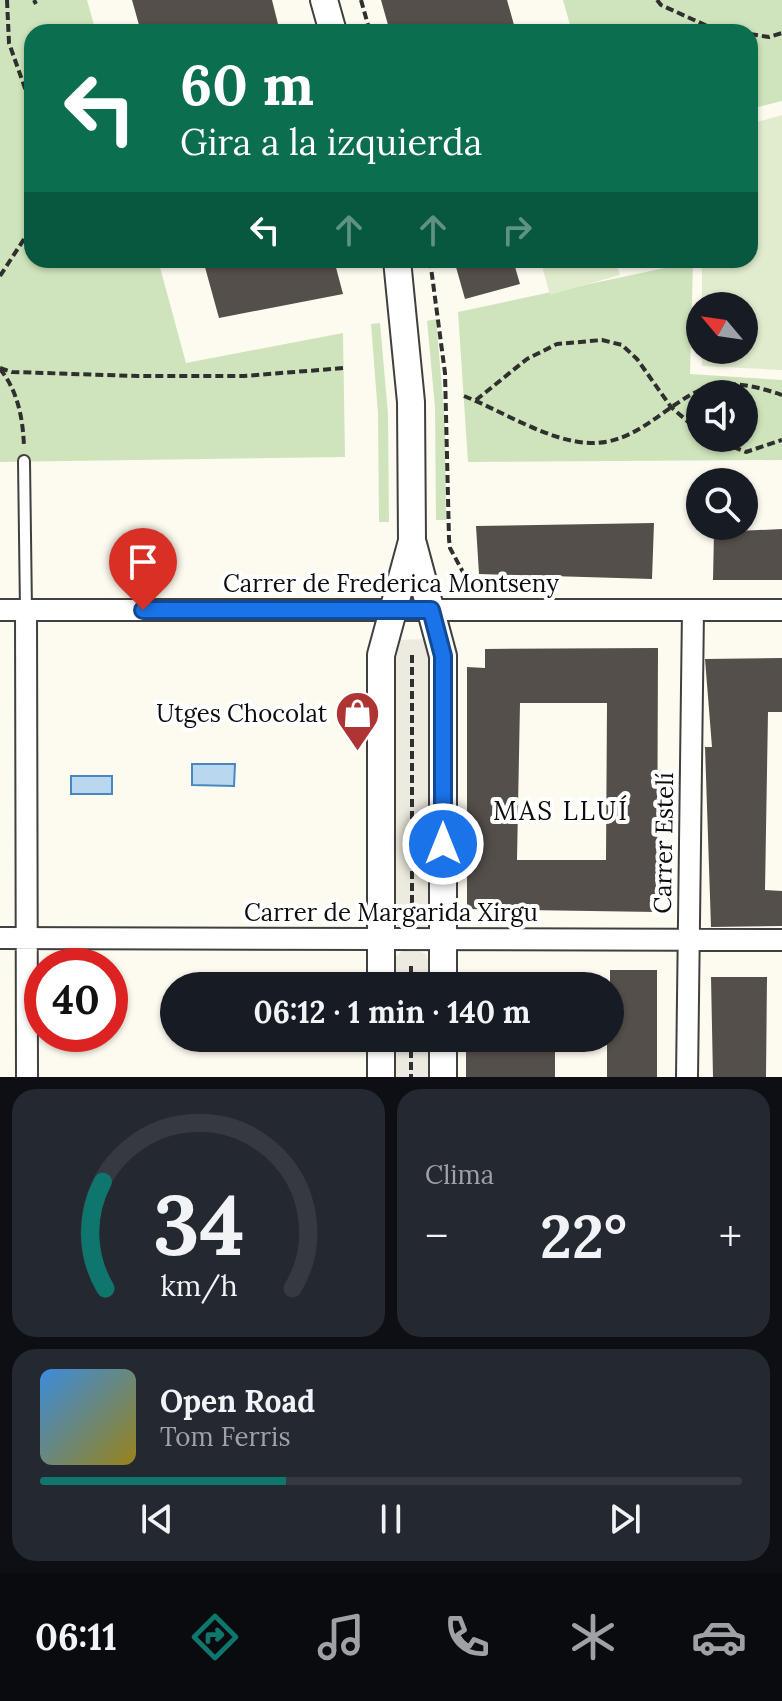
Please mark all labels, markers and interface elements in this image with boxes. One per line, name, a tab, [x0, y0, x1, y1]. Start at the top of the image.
text: 60 m	[180, 49, 314, 120]
icon: left	[48, 56, 152, 160]
text: Gira a la izquierda	[180, 119, 482, 165]
icon: left	[243, 208, 287, 252]
icon: ahead	[327, 208, 371, 252]
icon: ahead	[411, 208, 455, 252]
icon: right	[495, 208, 539, 252]
north arrow	[686, 292, 758, 364]
map controls	[686, 292, 758, 540]
button: sound	[686, 380, 758, 452]
button: search	[686, 468, 758, 540]
pin	[109, 528, 177, 610]
icon: arrive	[121, 540, 165, 584]
street label: Carrer de Frederica Montseny	[223, 568, 559, 599]
shop icon: Utges Chocolat	[334, 690, 382, 753]
place label: Utges Chocolat	[156, 698, 328, 729]
street label: Carrer Estelí	[647, 772, 680, 914]
district label: MAS LLUÍ	[493, 794, 629, 827]
position arrow	[401, 802, 485, 886]
street label: Carrer de Margarida Xirgu	[244, 897, 538, 928]
speed limit sign: 40	[24, 948, 128, 1052]
text: 06:12 · 1 min · 140 m	[254, 993, 530, 1031]
text: Clima	[425, 1158, 494, 1191]
text: 34	[152, 1171, 245, 1278]
text: 22°	[540, 1198, 627, 1274]
text: −	[425, 1208, 448, 1264]
text: +	[719, 1208, 742, 1264]
text: km/h	[160, 1267, 237, 1304]
text: Open Road	[160, 1382, 315, 1420]
text: Tom Ferris	[160, 1420, 290, 1453]
icon: previous	[135, 1497, 179, 1541]
icon: pause	[369, 1497, 413, 1541]
icon: next	[603, 1497, 647, 1541]
icon: directions	[187, 1609, 243, 1665]
icon: music	[313, 1609, 369, 1665]
icon: phone	[439, 1609, 495, 1665]
icon: climate	[565, 1609, 621, 1665]
icon: car	[691, 1609, 747, 1665]
text: 06:11	[35, 1614, 117, 1660]

